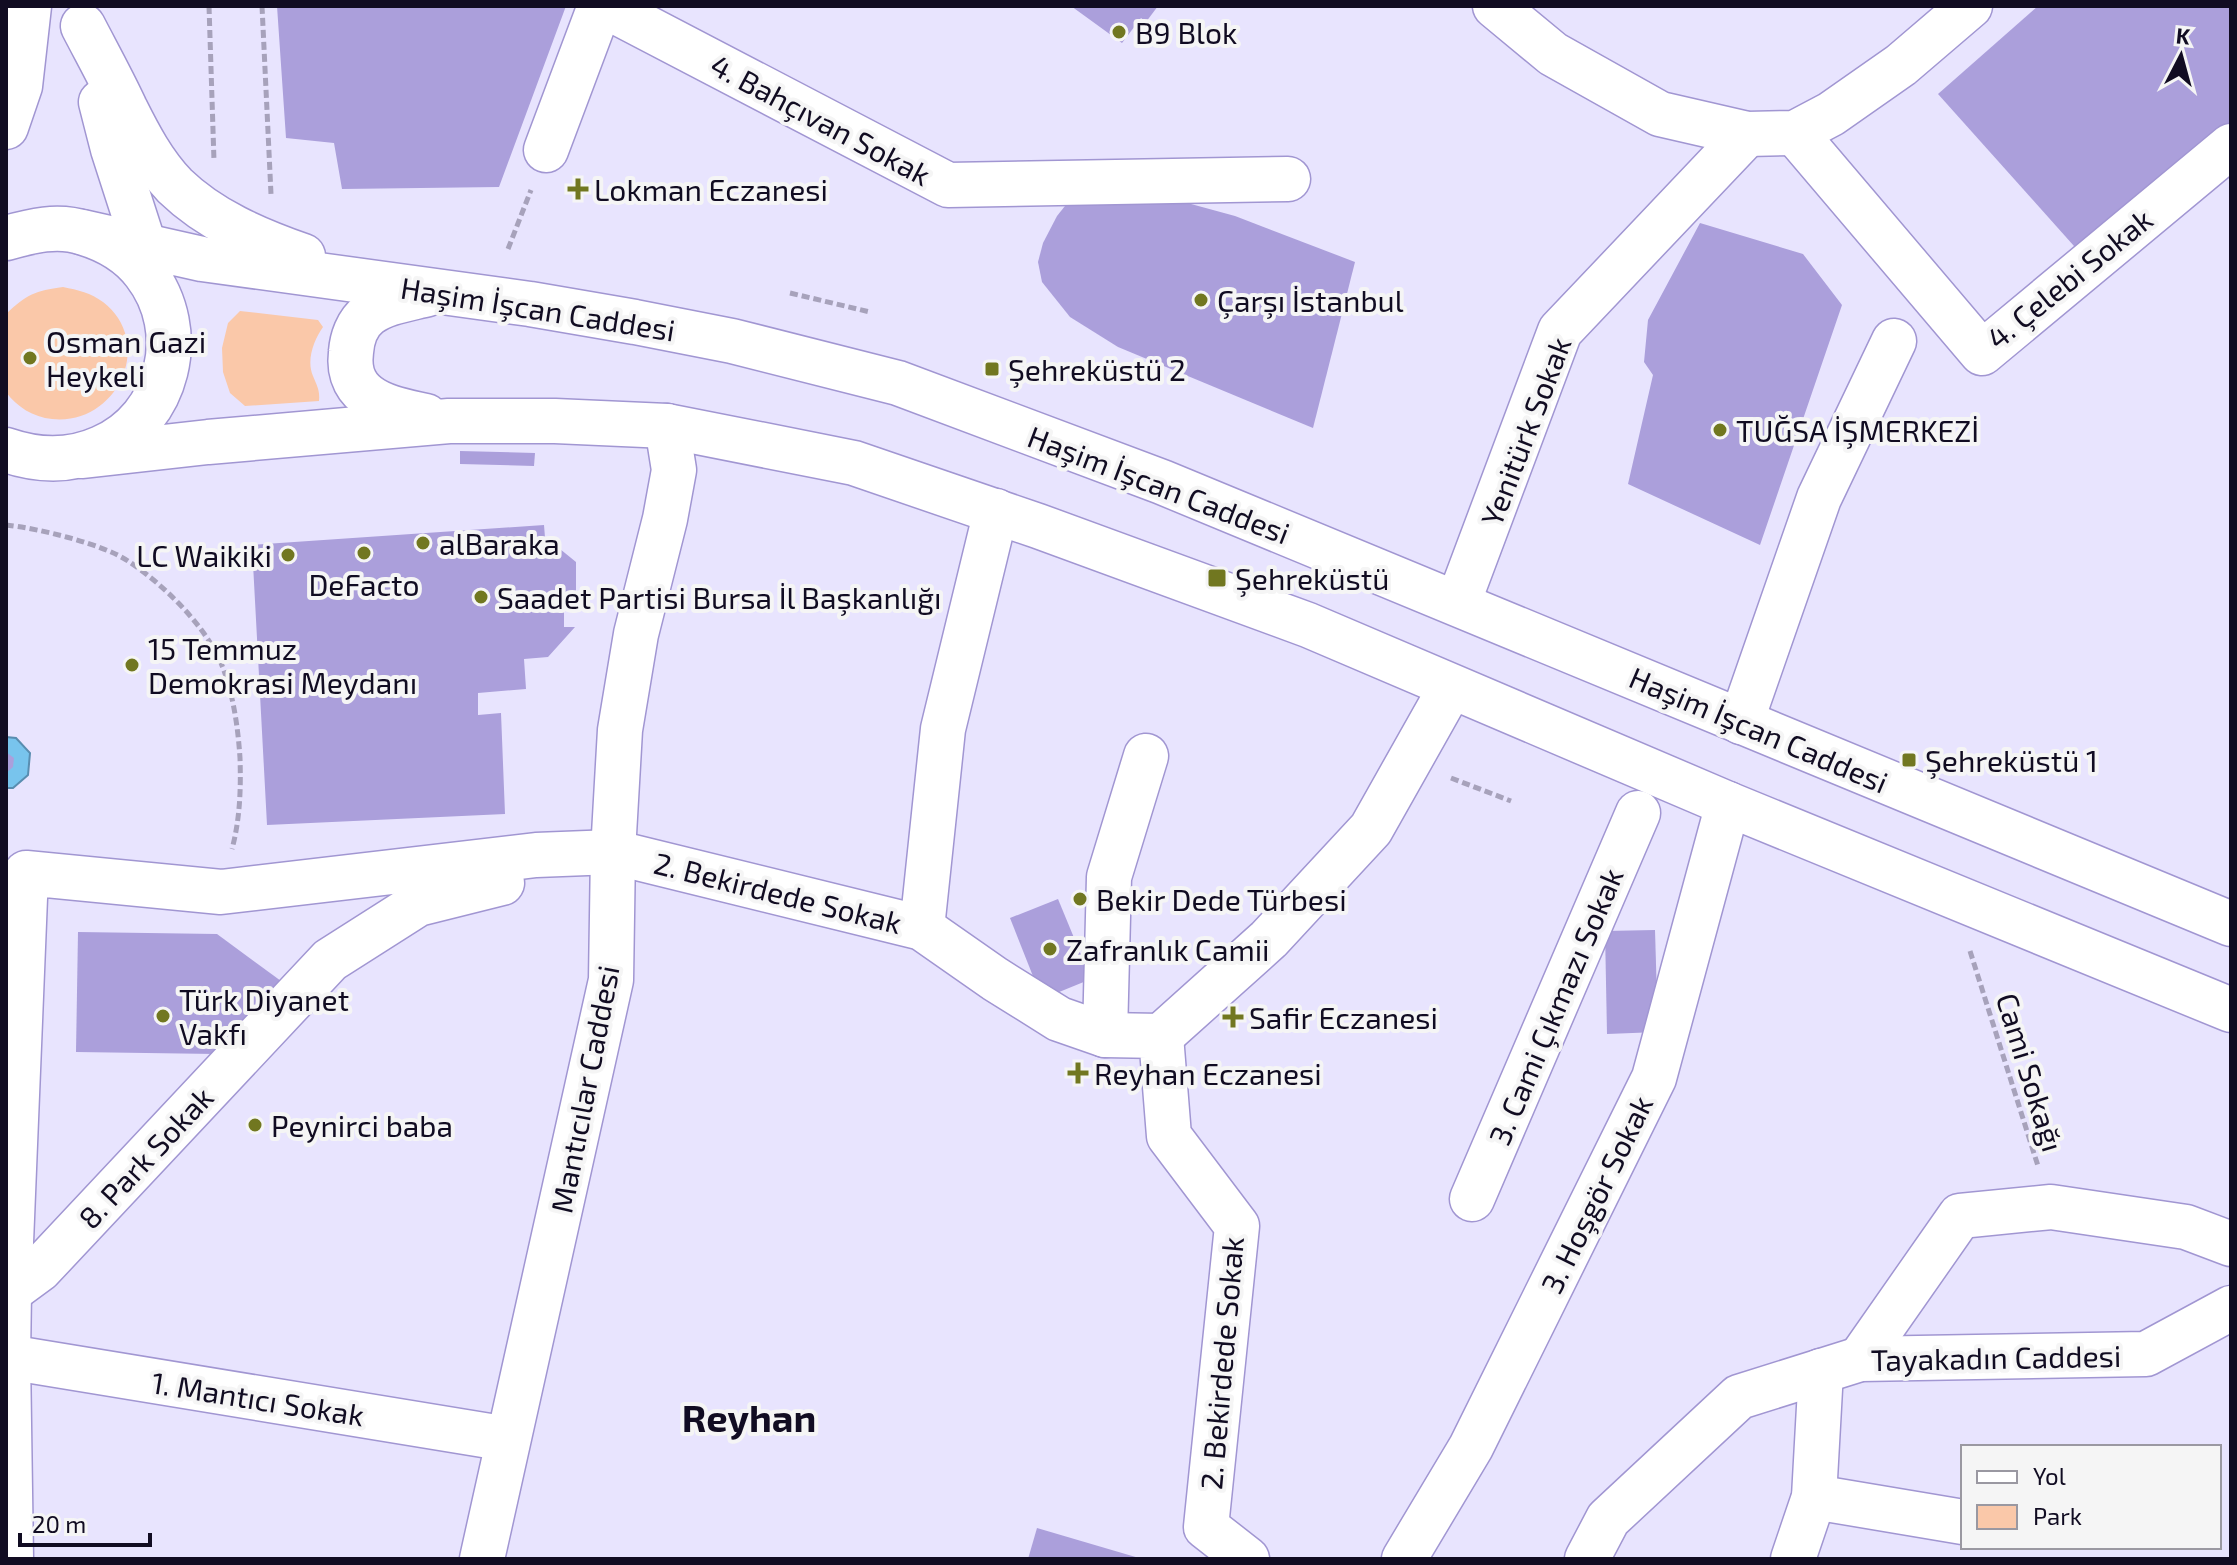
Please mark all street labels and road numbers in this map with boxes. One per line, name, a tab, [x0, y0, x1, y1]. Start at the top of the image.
street label: 4. Bahçıvan Sokak	[704, 46, 937, 193]
street label: 4. Çelebi Sokak	[1979, 200, 2160, 356]
street label: Haşim İşcan Caddesi	[398, 269, 678, 348]
street label: Yenitürk Sokak	[1473, 332, 1577, 530]
street label: Haşim İşcan Caddesi	[1023, 418, 1295, 551]
street label: Haşim İşcan Caddesi	[1624, 658, 1894, 801]
street label: 2. Bekirdede Sokak	[651, 844, 905, 940]
street label: 3. Cami Çıkmazı Sokak	[1480, 862, 1631, 1150]
street label: Mantıcılar Caddesi	[542, 962, 626, 1216]
street label: Cami Sokağı	[1990, 988, 2072, 1156]
street label: 8. Park Sokak	[70, 1079, 220, 1235]
street label: 3. Hoşgör Sokak	[1533, 1089, 1660, 1299]
street label: 2. Bekirdede Sokak	[1192, 1235, 1250, 1491]
street label: Tayakadın Caddesi	[1870, 1337, 2122, 1377]
street label: 1. Mantıcı Sokak	[149, 1363, 367, 1433]

